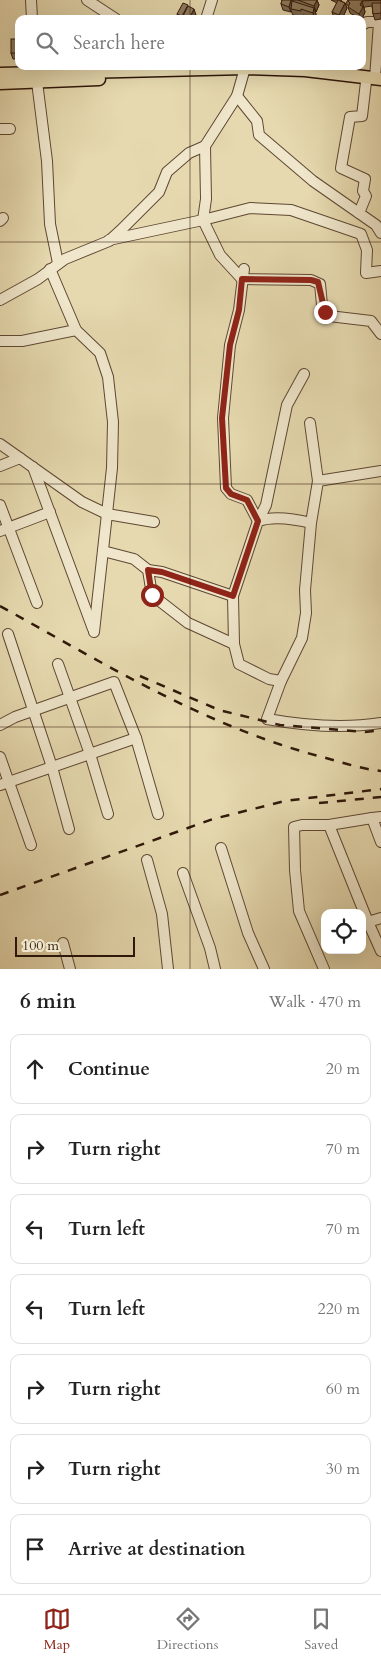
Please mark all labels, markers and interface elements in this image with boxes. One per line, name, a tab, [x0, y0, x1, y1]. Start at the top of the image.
search box	[15, 15, 366, 70]
icon: search	[33, 29, 61, 57]
text: Search here	[73, 30, 165, 56]
route end	[314, 301, 337, 324]
route start	[141, 584, 164, 607]
map controls	[321, 909, 366, 954]
button: locate	[321, 909, 366, 954]
scale bar	[15, 934, 135, 957]
text: 100 m	[22, 936, 59, 955]
text: 6 min	[20, 987, 76, 1016]
text: Walk · 470 m	[269, 991, 361, 1013]
icon: ahead	[21, 1055, 49, 1083]
text: Continue	[68, 1056, 150, 1082]
text: 20 m	[326, 1058, 360, 1080]
icon: right	[21, 1135, 49, 1163]
text: Turn right	[68, 1136, 160, 1162]
text: 70 m	[326, 1138, 360, 1160]
icon: left	[21, 1215, 49, 1243]
text: Turn left	[68, 1216, 145, 1242]
text: 70 m	[326, 1218, 360, 1240]
icon: left	[21, 1295, 49, 1323]
text: Turn left	[68, 1296, 145, 1322]
text: 220 m	[318, 1298, 360, 1320]
icon: right	[21, 1375, 49, 1403]
text: Turn right	[68, 1376, 160, 1402]
text: 60 m	[326, 1378, 360, 1400]
icon: right	[21, 1455, 49, 1483]
text: Turn right	[68, 1456, 160, 1482]
text: 30 m	[326, 1458, 360, 1480]
icon: arrive	[21, 1535, 49, 1563]
text: Arrive at destination	[68, 1536, 245, 1562]
tab: Map	[43, 1605, 71, 1654]
tab: Directions	[157, 1605, 218, 1654]
tab: Saved	[304, 1605, 338, 1654]

